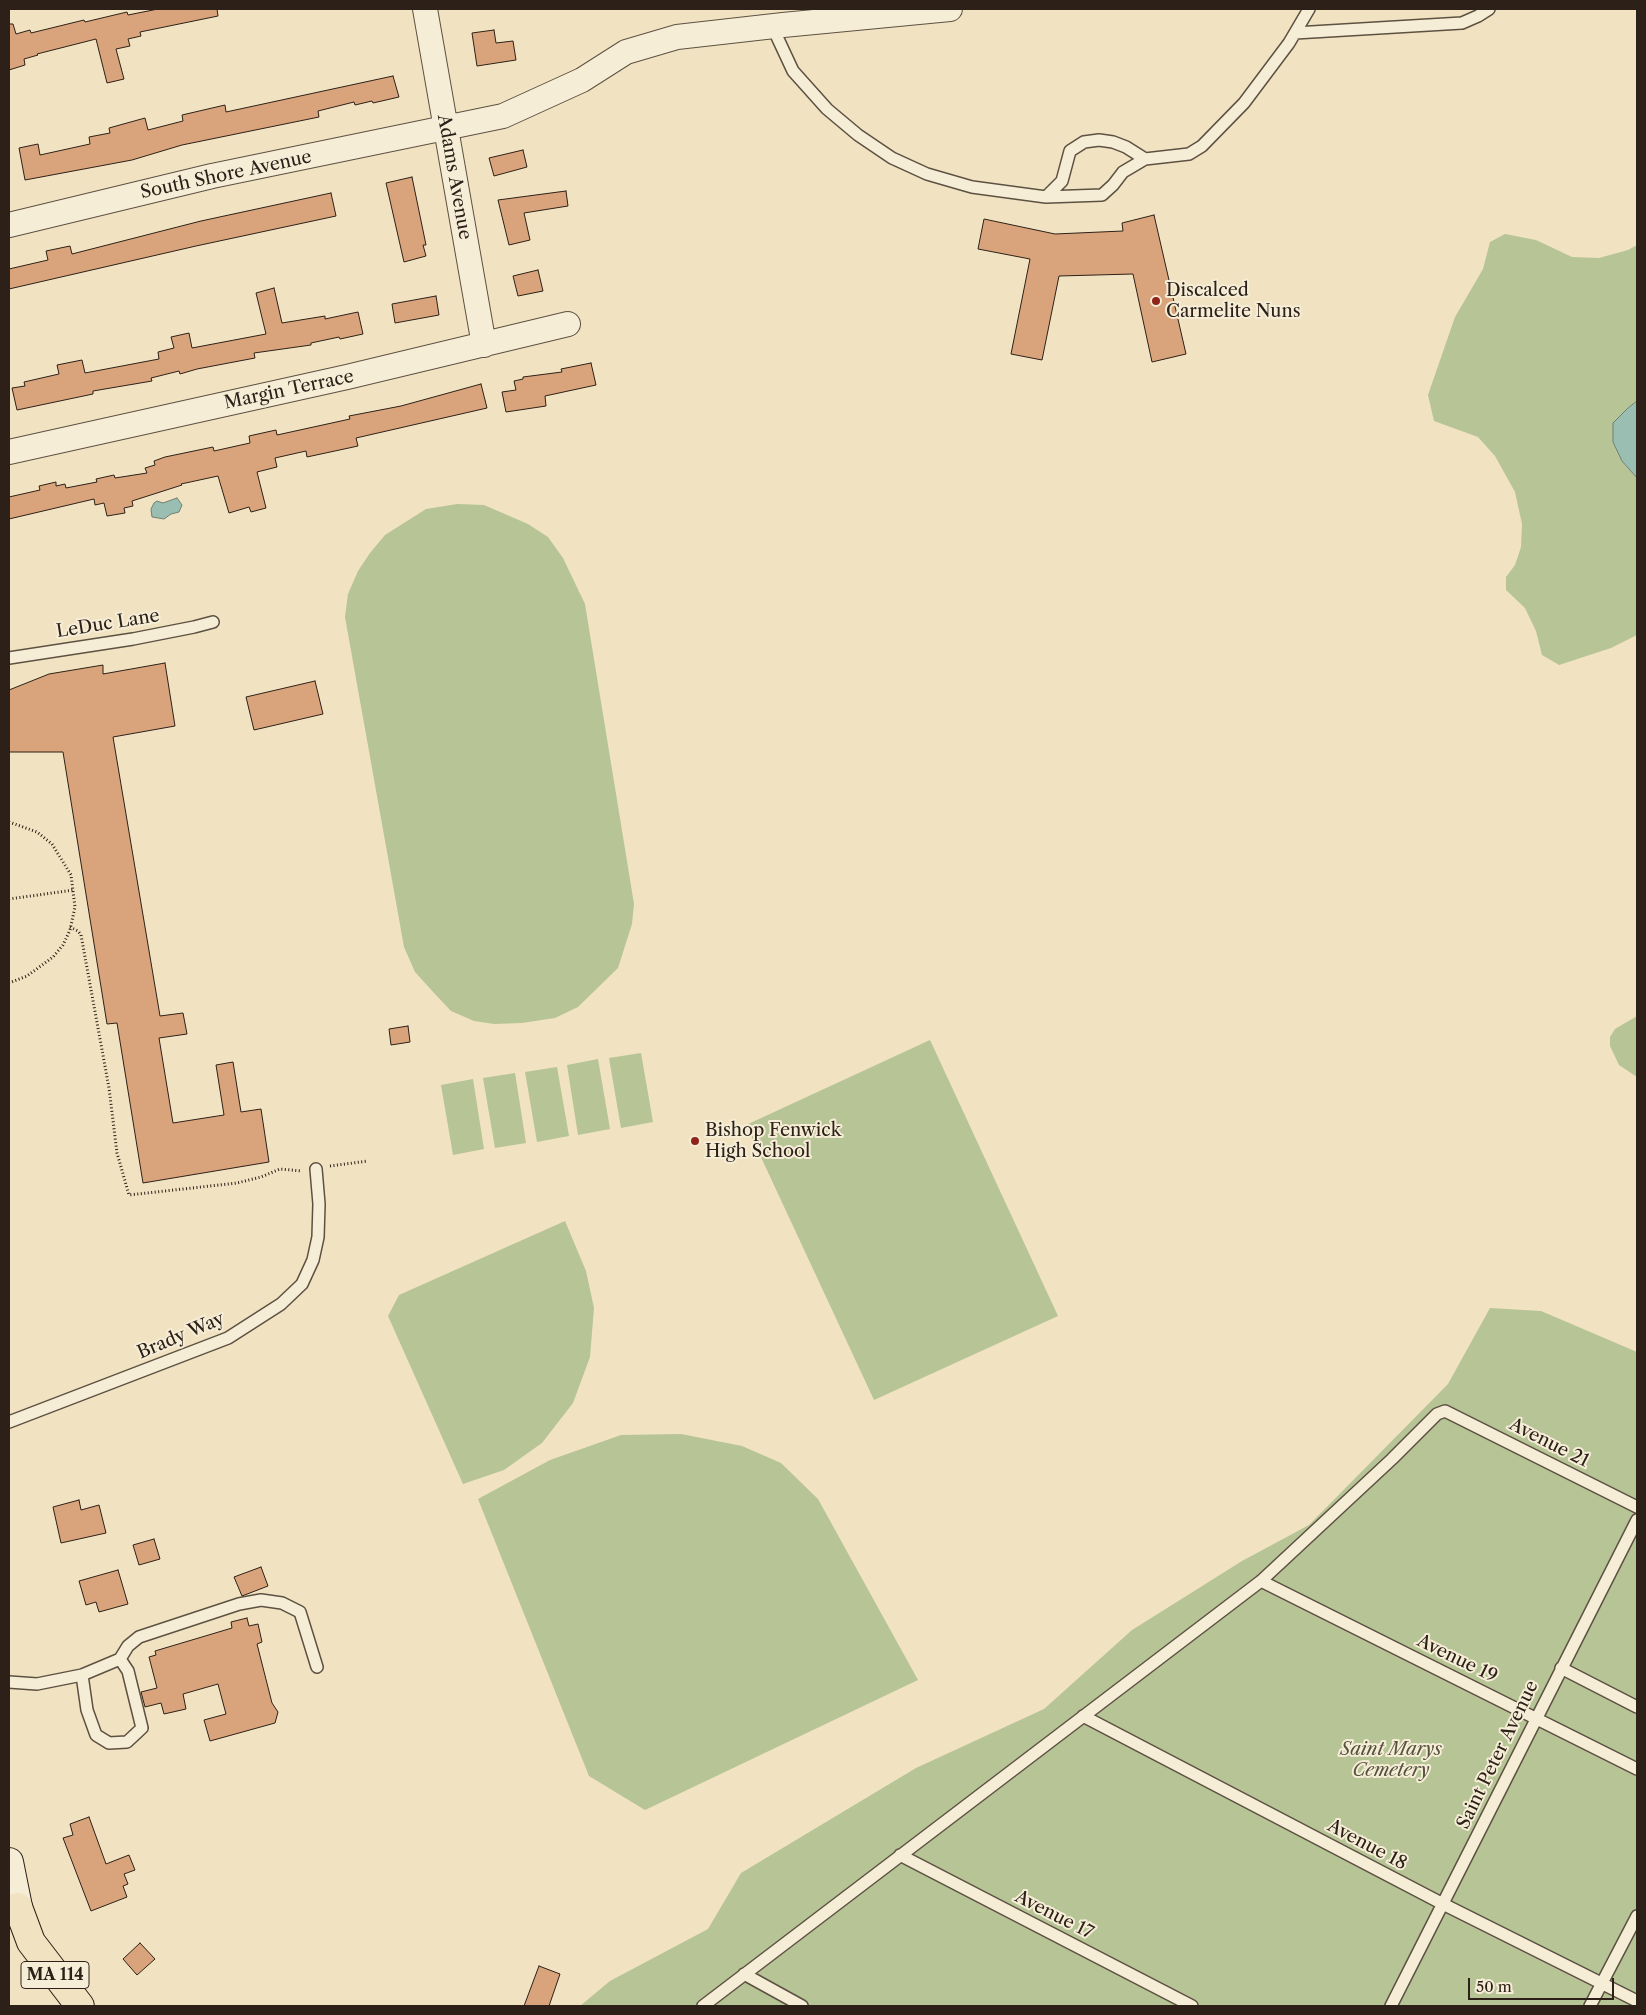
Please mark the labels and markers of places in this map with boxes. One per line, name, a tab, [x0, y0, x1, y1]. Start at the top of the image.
place label: Discalced Carmelite Nuns	[1166, 280, 1301, 322]
marker: Discalced Carmelite Nuns	[1150, 295, 1162, 307]
place label: Bishop Fenwick High School	[705, 1120, 841, 1162]
marker: Bishop Fenwick High School	[689, 1135, 701, 1147]

